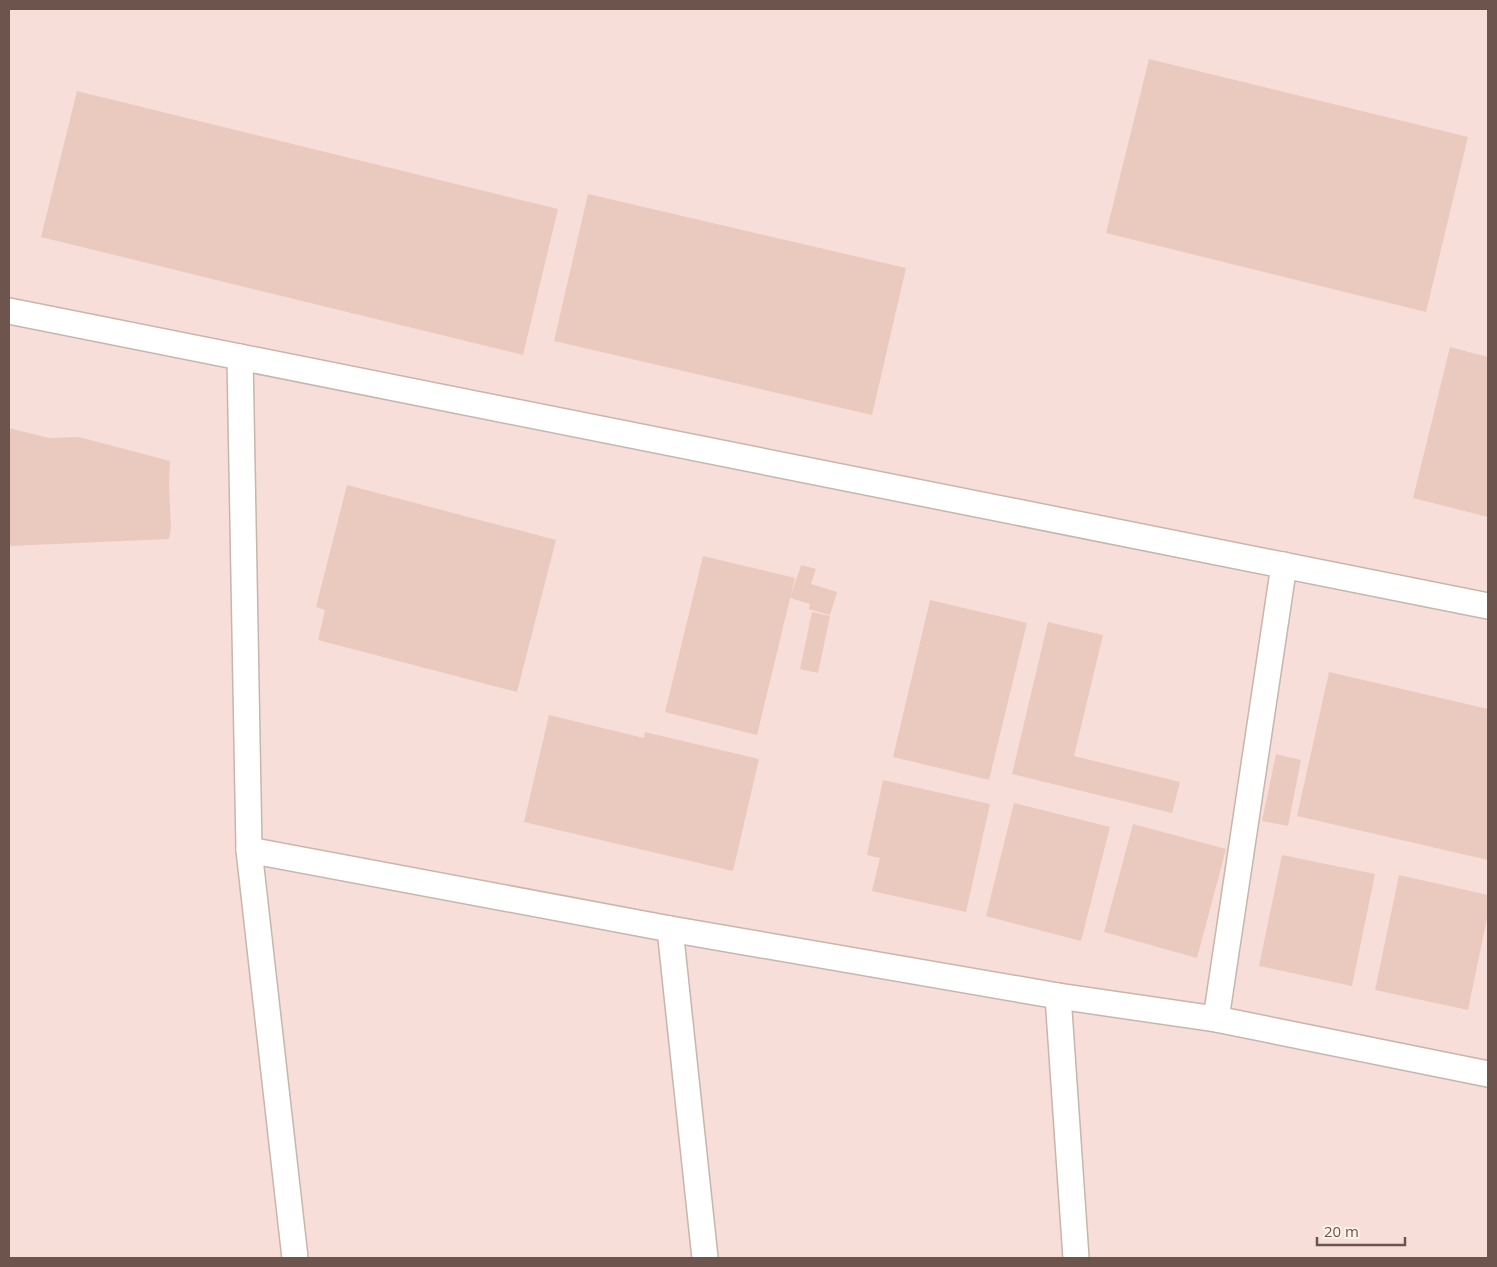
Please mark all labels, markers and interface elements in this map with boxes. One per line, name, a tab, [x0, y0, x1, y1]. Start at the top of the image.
scale bar	[1317, 1214, 1404, 1246]
text: 20 m	[1324, 1221, 1359, 1241]

